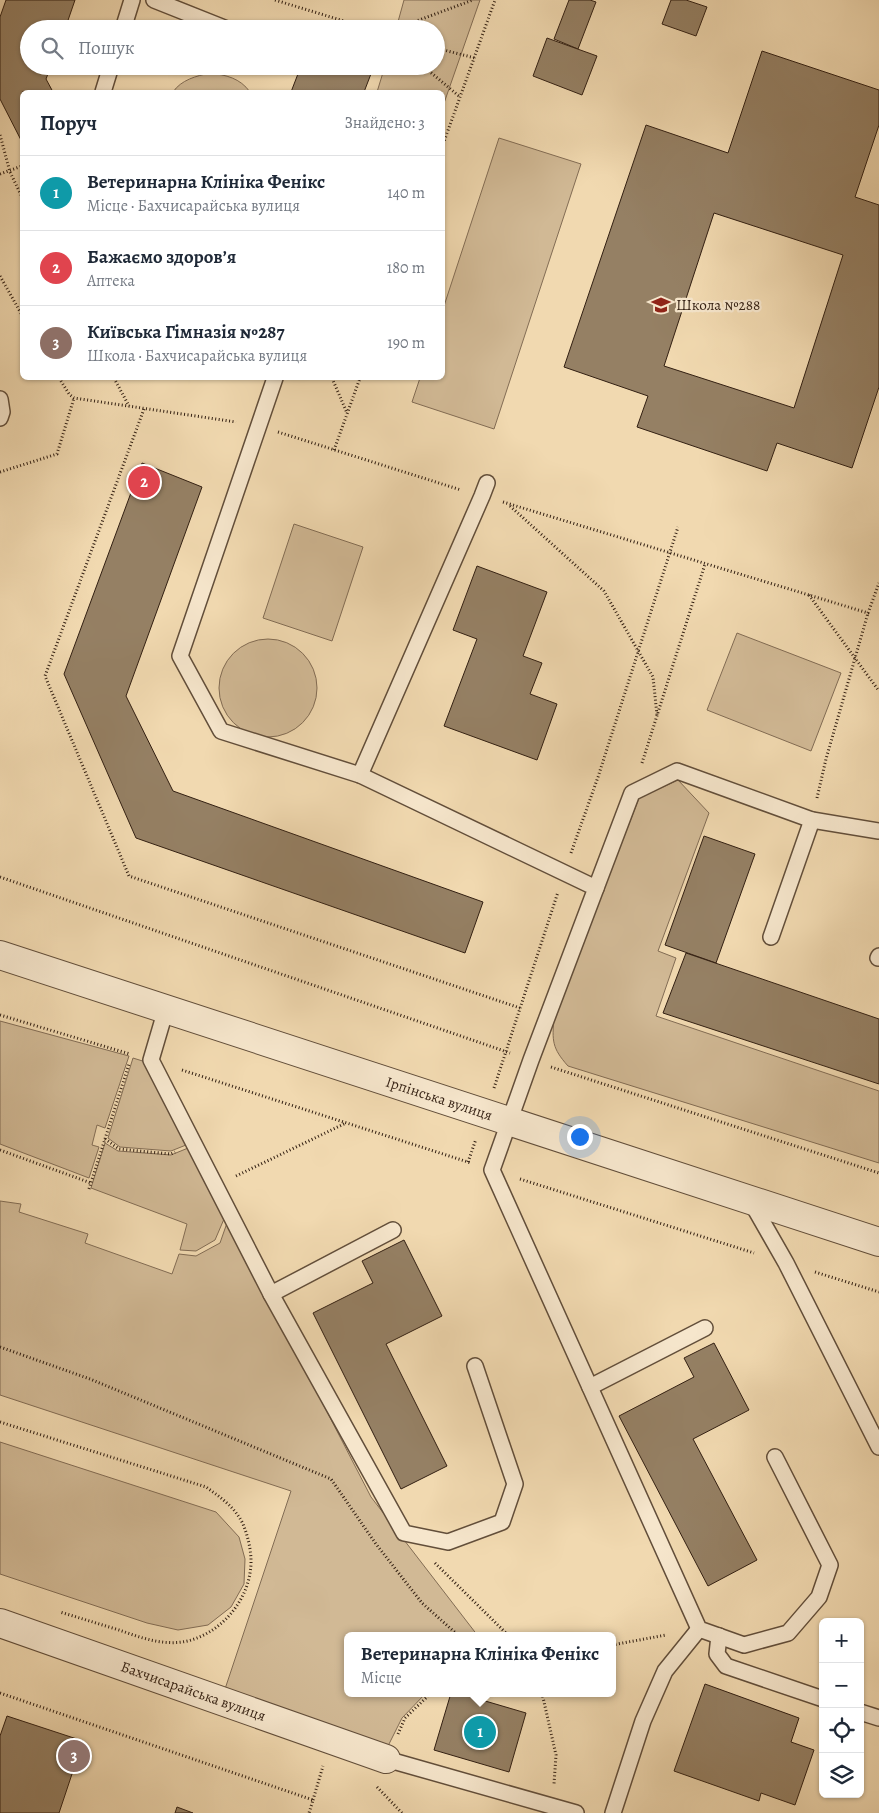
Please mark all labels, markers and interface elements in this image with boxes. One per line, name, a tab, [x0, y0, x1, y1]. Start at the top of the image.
search box	[20, 20, 445, 75]
icon: search	[38, 34, 66, 62]
text: Пошук	[78, 35, 135, 61]
text: Поруч	[40, 109, 97, 137]
text: Знайдено: 3	[344, 112, 425, 134]
text: Ветеринарна Клініка Фенікс	[87, 169, 325, 195]
text: 1	[53, 182, 59, 204]
text: 140 m	[387, 182, 425, 204]
text: Місце · Бахчисарайська вулиця	[87, 195, 300, 217]
text: Бажаємо здоровʼя	[87, 244, 236, 270]
text: 2	[52, 257, 60, 279]
text: 180 m	[387, 257, 425, 279]
text: Аптека	[87, 270, 135, 292]
school or university icon: Школа №288	[650, 294, 672, 316]
place label: Школа №288	[676, 295, 760, 315]
text: Київська Гімназія №287	[87, 319, 285, 345]
text: 3	[53, 332, 59, 354]
text: 190 m	[387, 332, 425, 354]
text: Школа · Бахчисарайська вулиця	[87, 345, 307, 367]
pin: 2	[128, 463, 160, 501]
street label: Ірпінська вулиця	[383, 1072, 495, 1125]
your location	[567, 1124, 593, 1150]
map controls	[819, 1618, 864, 1798]
button: +	[819, 1618, 864, 1663]
popup	[344, 1632, 616, 1697]
text: Ветеринарна Клініка Фенікс	[361, 1641, 599, 1667]
street label: Бахчисарайська вулиця	[118, 1656, 269, 1726]
button: −	[819, 1663, 864, 1708]
text: Місце	[361, 1667, 402, 1689]
button: locate	[819, 1708, 864, 1753]
pin: 1	[464, 1713, 496, 1751]
pin: 3	[58, 1737, 90, 1775]
button: layers	[819, 1753, 864, 1798]

